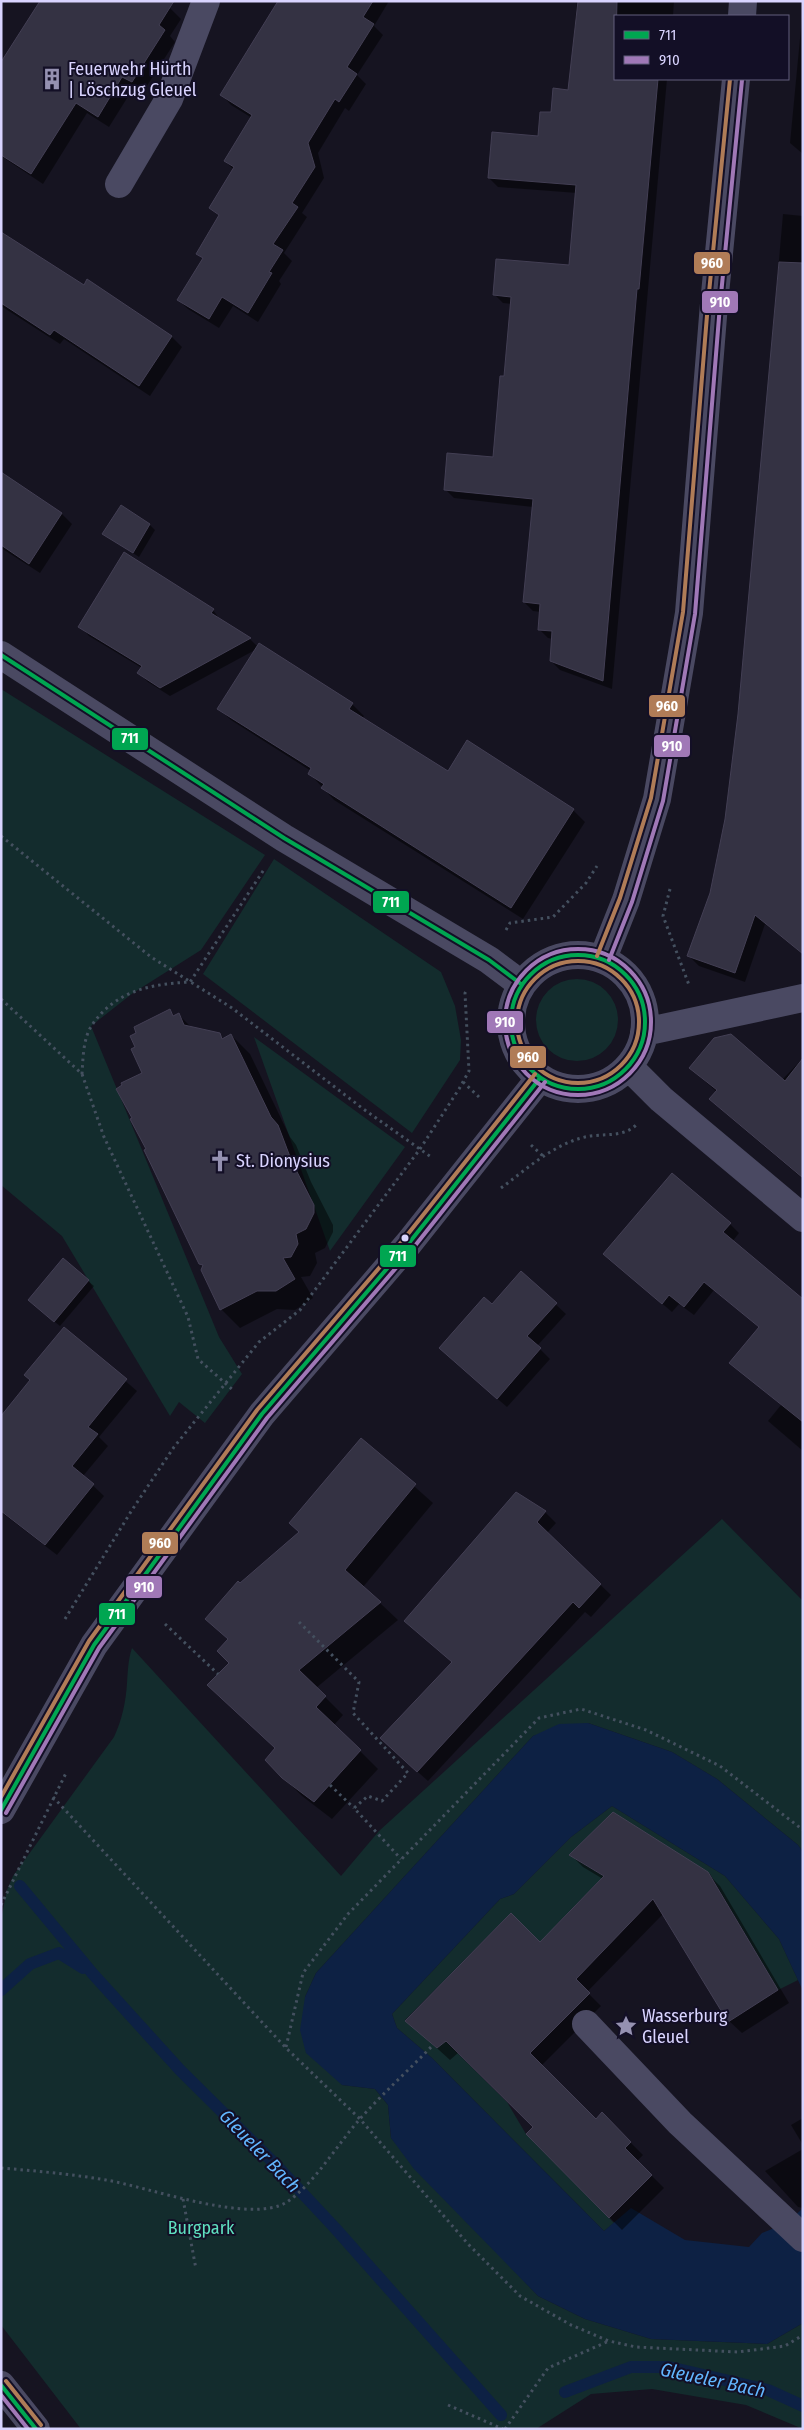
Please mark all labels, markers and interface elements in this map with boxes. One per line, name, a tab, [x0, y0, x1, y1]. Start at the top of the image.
legend	[614, 15, 789, 80]
text: 711	[659, 26, 676, 44]
text: 910	[659, 51, 680, 69]
place label: Feuerwehr Hürth | Löschzug Gleuel	[68, 58, 197, 101]
building icon: Feuerwehr Hürth | Löschzug Gleuel	[39, 66, 65, 92]
line badge: 960	[693, 251, 731, 275]
text: 960	[701, 255, 723, 272]
line badge: 910	[701, 290, 739, 314]
text: 910	[710, 294, 731, 311]
line badge: 960	[648, 694, 686, 718]
text: 960	[656, 698, 678, 715]
line badge: 711	[111, 727, 149, 751]
text: 711	[121, 730, 139, 747]
line badge: 910	[653, 734, 691, 758]
text: 910	[662, 738, 683, 755]
line badge: 711	[372, 890, 410, 914]
text: 711	[382, 894, 400, 911]
line badge: 910	[486, 1010, 524, 1034]
text: 910	[495, 1014, 516, 1031]
line badge: 960	[509, 1045, 547, 1069]
text: 960	[517, 1049, 539, 1066]
church icon: St. Dionysius	[207, 1148, 233, 1174]
place label: St. Dionysius	[236, 1150, 330, 1172]
unlabelled marker	[400, 1233, 410, 1243]
line badge: 711	[379, 1244, 417, 1268]
text: 711	[389, 1248, 407, 1265]
line badge: 960	[141, 1531, 179, 1555]
text: 960	[149, 1535, 171, 1552]
line badge: 910	[125, 1575, 163, 1599]
text: 910	[134, 1579, 155, 1596]
line badge: 711	[98, 1602, 136, 1626]
text: 711	[108, 1606, 126, 1623]
place label: Wasserburg Gleuel	[642, 2005, 728, 2048]
place icon: Wasserburg Gleuel	[613, 2013, 639, 2039]
water label: Gleueler Bach	[215, 2105, 305, 2197]
park label: Burgpark	[168, 2217, 235, 2239]
water label: Gleueler Bach	[658, 2358, 768, 2402]

